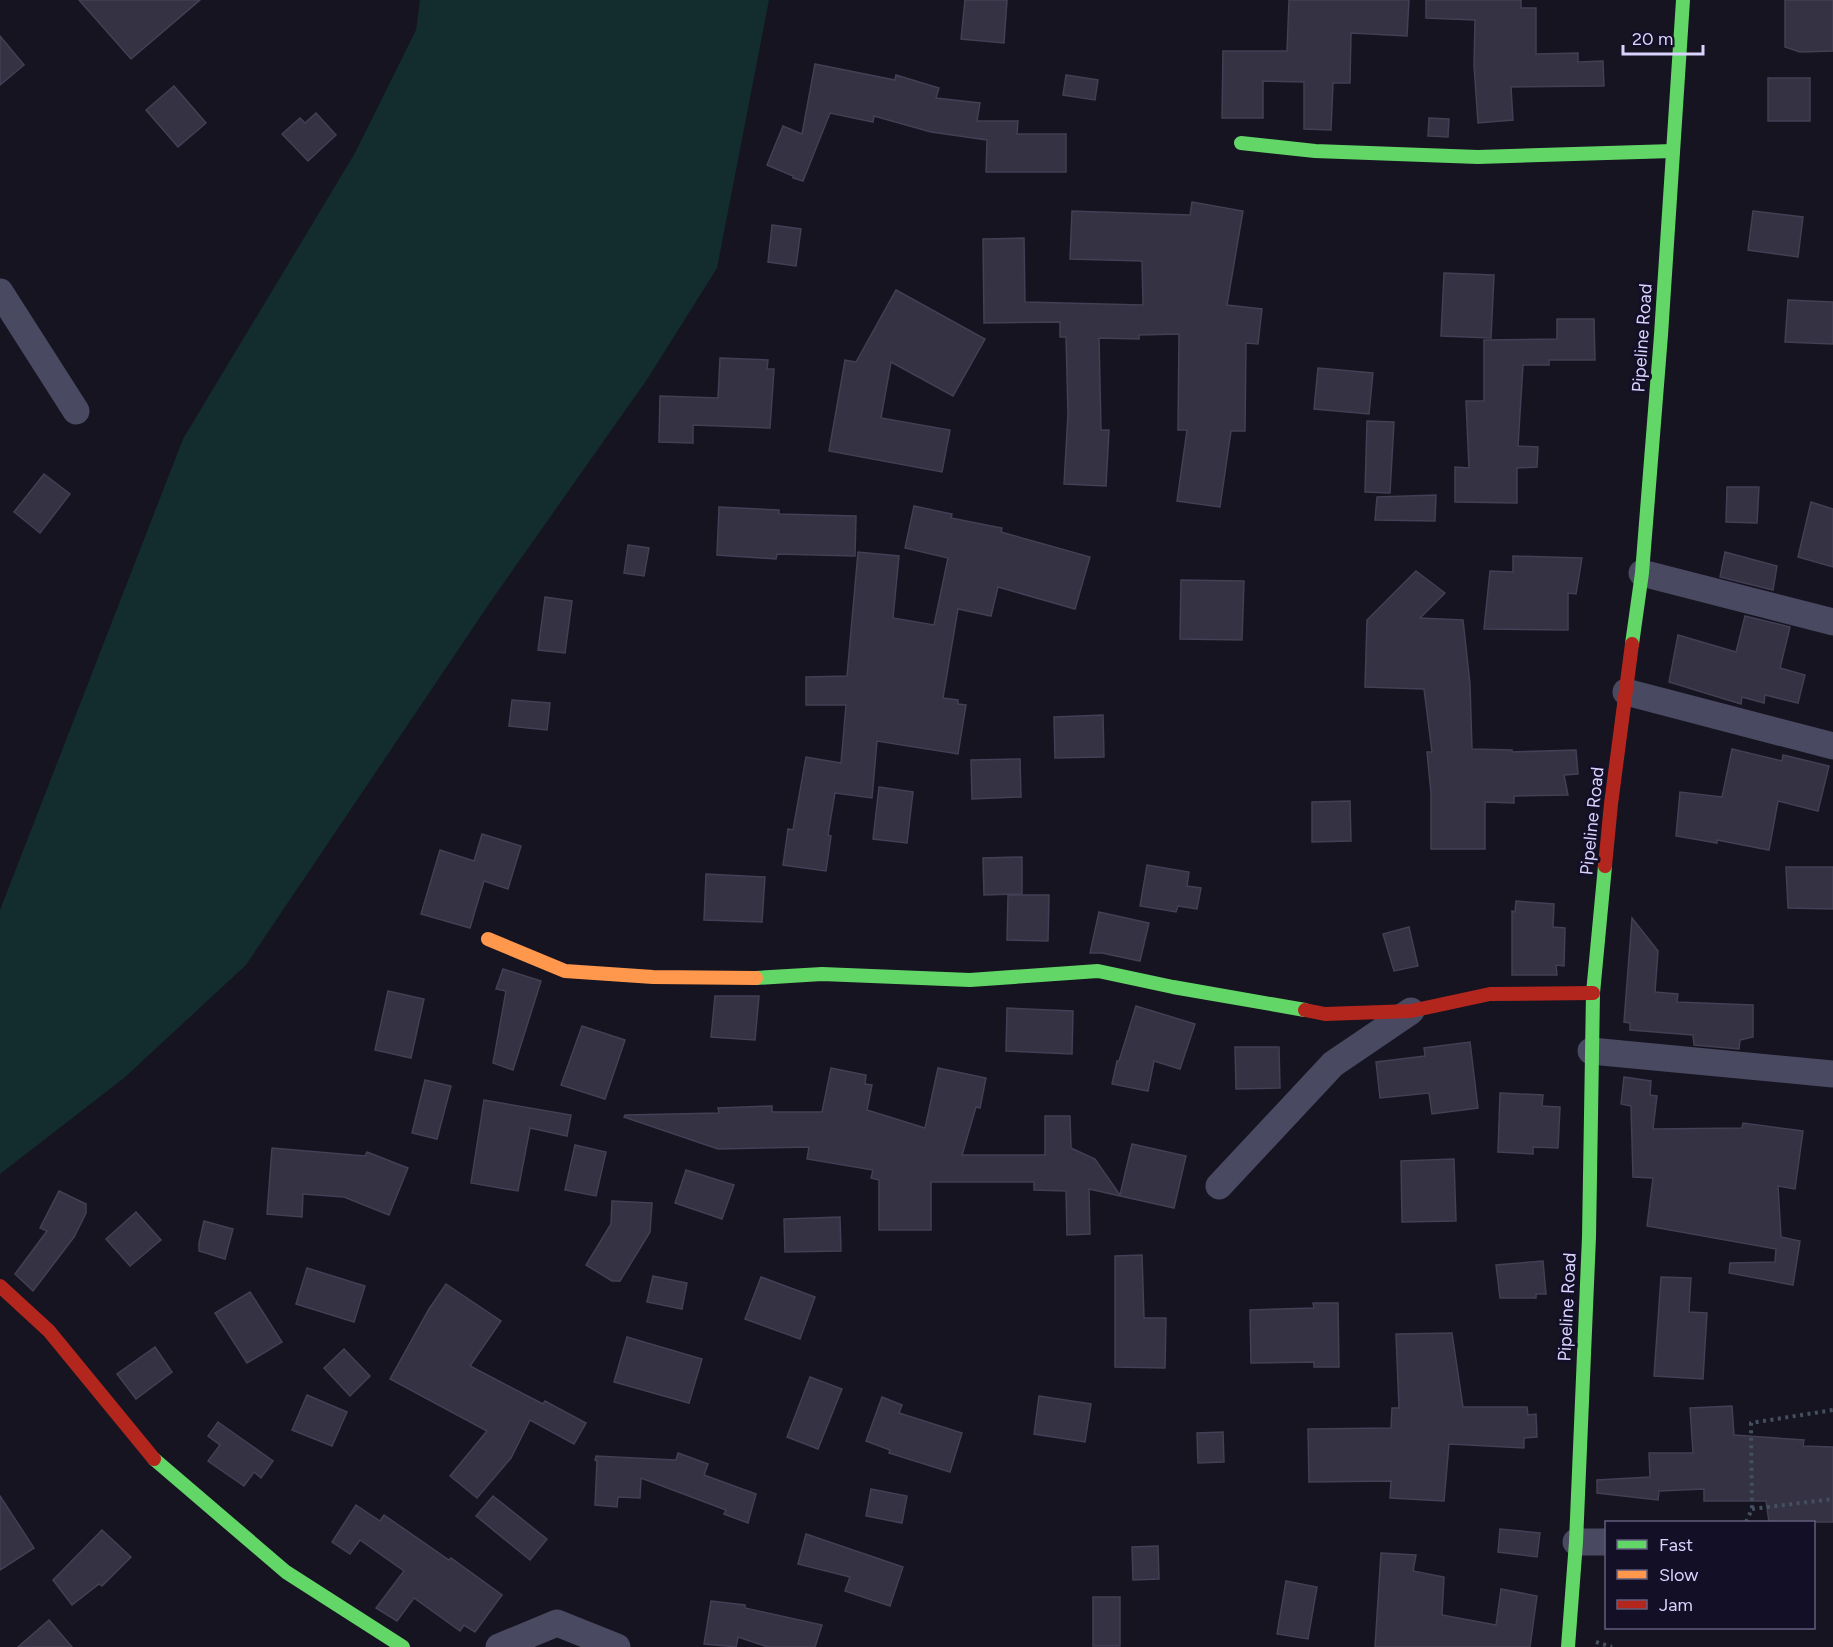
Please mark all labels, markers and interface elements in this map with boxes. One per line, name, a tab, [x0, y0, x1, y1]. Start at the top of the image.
scale bar	[1623, 18, 1702, 56]
text: 20 m	[1632, 28, 1673, 50]
street label: Pipeline Road	[1627, 283, 1657, 393]
street label: Pipeline Road	[1575, 766, 1609, 876]
street label: Pipeline Road	[1553, 1252, 1581, 1362]
legend	[1605, 1521, 1815, 1629]
text: Fast	[1659, 1534, 1693, 1556]
text: Slow	[1659, 1564, 1698, 1586]
text: Jam	[1659, 1594, 1693, 1616]

